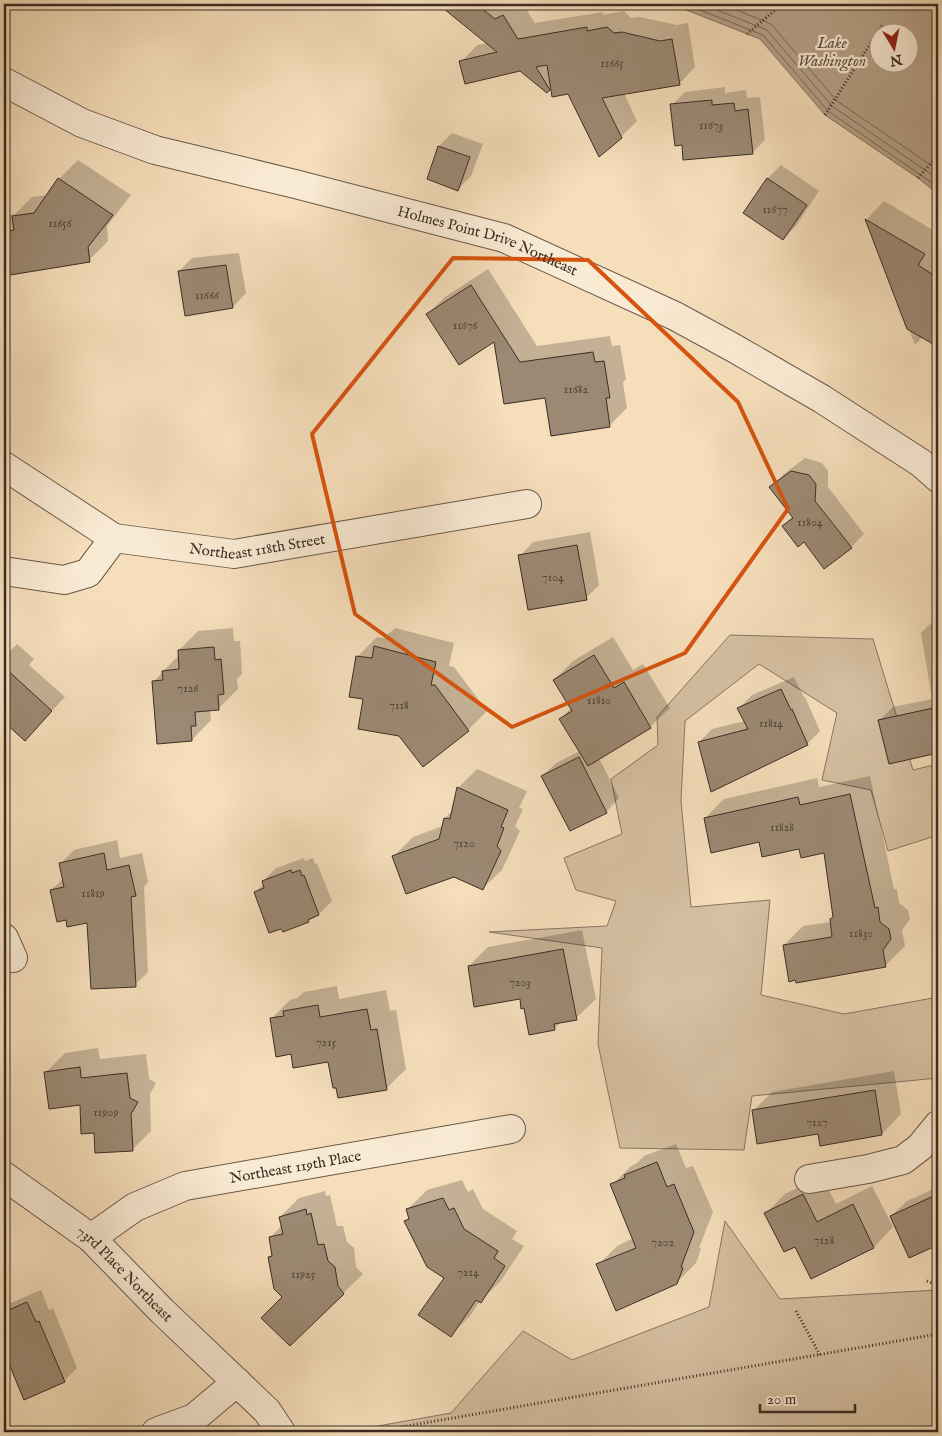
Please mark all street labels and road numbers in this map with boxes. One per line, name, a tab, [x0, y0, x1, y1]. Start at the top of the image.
street label: Holmes Point Drive Northeast	[395, 202, 581, 280]
street label: Northeast 118th Street	[188, 530, 327, 564]
street label: Northeast 119th Place	[228, 1146, 363, 1188]
street label: 73rd Place Northeast	[73, 1222, 177, 1326]

